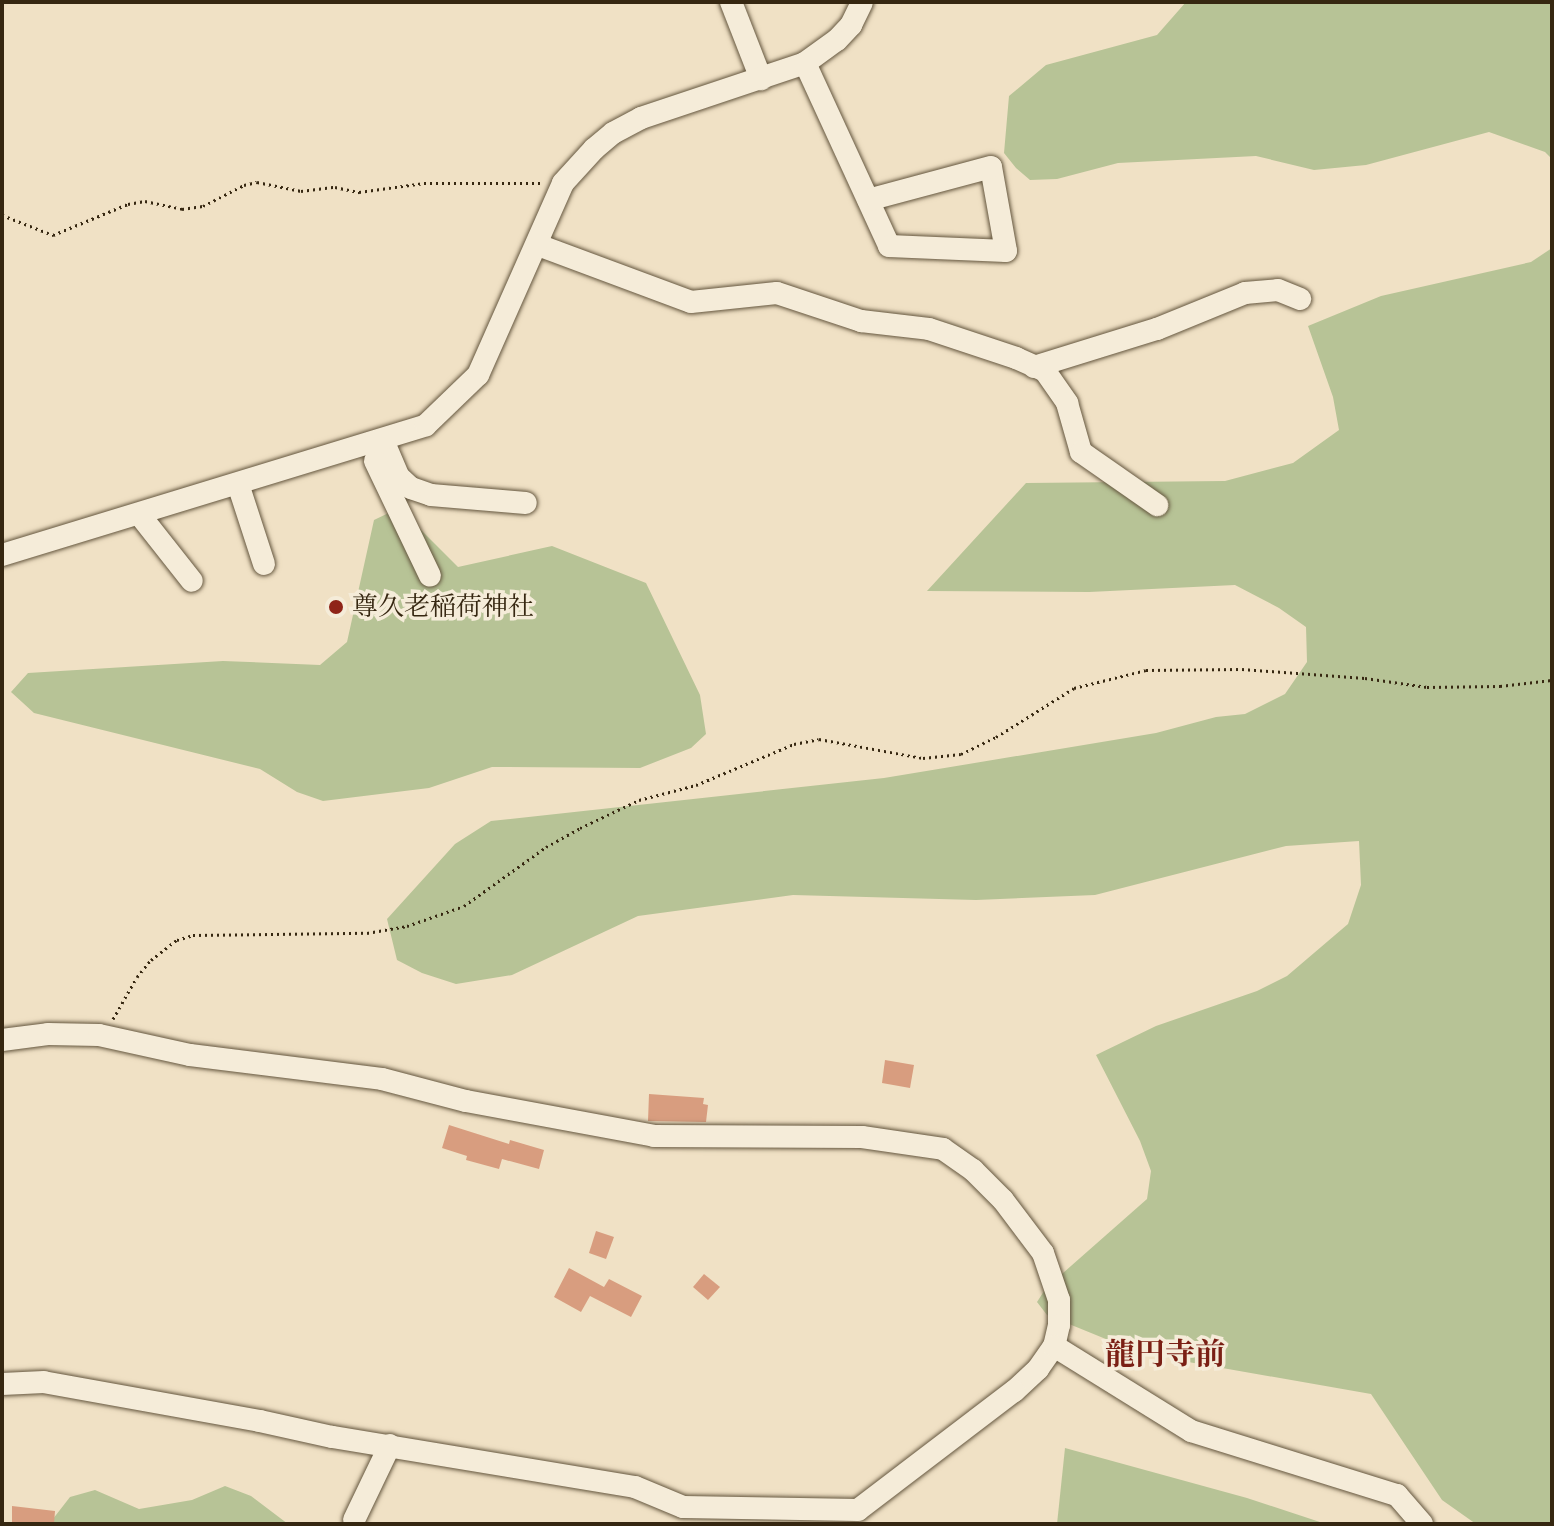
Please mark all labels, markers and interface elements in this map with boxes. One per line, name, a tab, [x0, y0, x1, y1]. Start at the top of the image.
place label: 尊久老稲荷神社	[352, 591, 534, 623]
marker: 尊久老稲荷神社	[327, 598, 345, 616]
district label: 龍円寺前	[1105, 1337, 1225, 1373]

